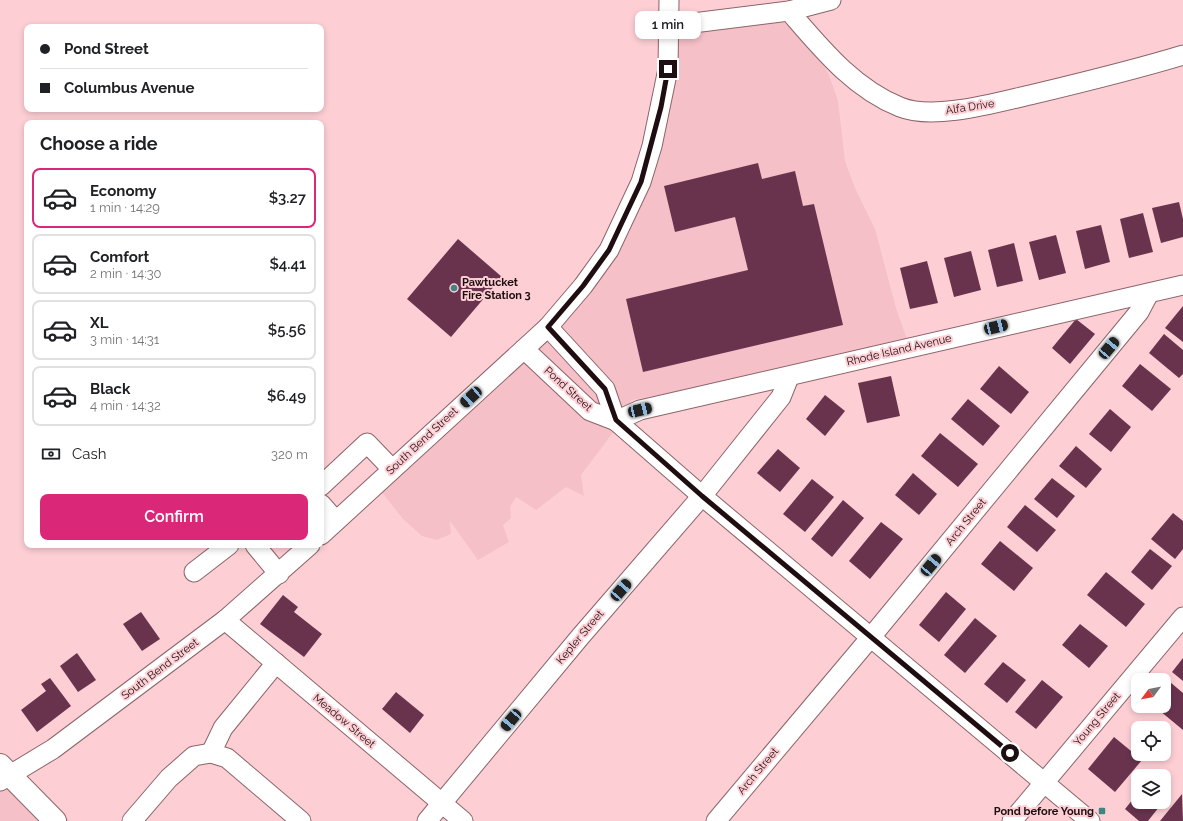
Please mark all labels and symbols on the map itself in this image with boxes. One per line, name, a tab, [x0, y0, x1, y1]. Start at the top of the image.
callout: 1 min	[635, 11, 701, 39]
route end	[659, 60, 677, 78]
street label: Alfa Drive	[945, 97, 996, 117]
place label: Pawtucket Fire Station 3	[462, 276, 531, 302]
marker: Pawtucket Fire Station 3	[449, 283, 459, 293]
car	[983, 318, 1009, 336]
street label: Rhode Island Avenue	[845, 331, 953, 368]
car	[1097, 335, 1121, 361]
street label: Pond Street	[541, 364, 595, 414]
car	[458, 385, 484, 409]
car	[627, 401, 653, 419]
street label: South Bend Street	[384, 404, 461, 477]
street label: Arch Street	[943, 496, 989, 548]
car	[919, 552, 943, 578]
car	[609, 577, 633, 603]
street label: Kepler Street	[554, 607, 606, 667]
street label: South Bend Street	[119, 636, 201, 702]
north arrow	[1131, 673, 1171, 713]
street label: Young Street	[1071, 689, 1123, 748]
street label: Meadow Street	[310, 691, 378, 751]
car	[499, 707, 523, 733]
route start	[1001, 744, 1019, 762]
street label: Arch Street	[735, 745, 781, 797]
place label: Pond before Young	[994, 805, 1094, 818]
marker: Pond before Young	[1097, 806, 1107, 816]

